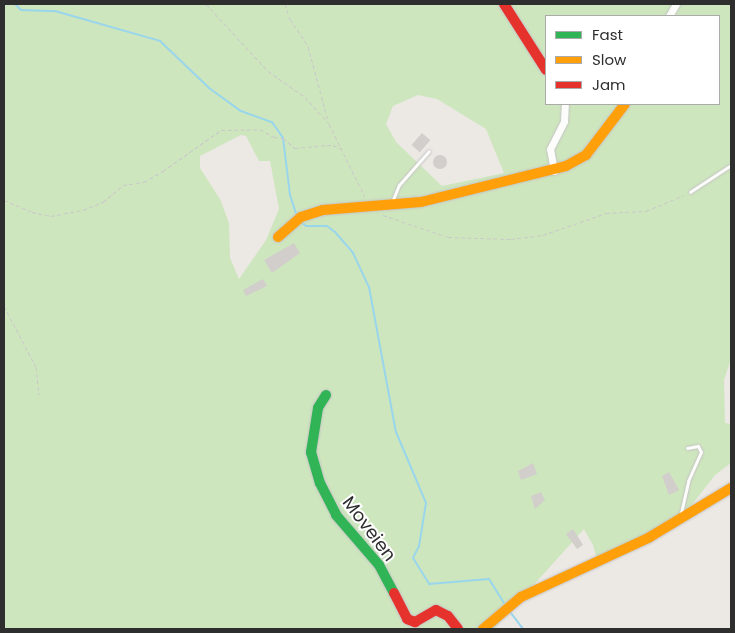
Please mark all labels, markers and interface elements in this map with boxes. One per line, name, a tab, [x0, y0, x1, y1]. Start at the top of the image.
legend	[545, 15, 720, 105]
text: Fast	[592, 24, 623, 45]
text: Slow	[592, 49, 626, 70]
text: Jam	[592, 74, 626, 95]
street label: Moveien	[338, 492, 400, 566]

